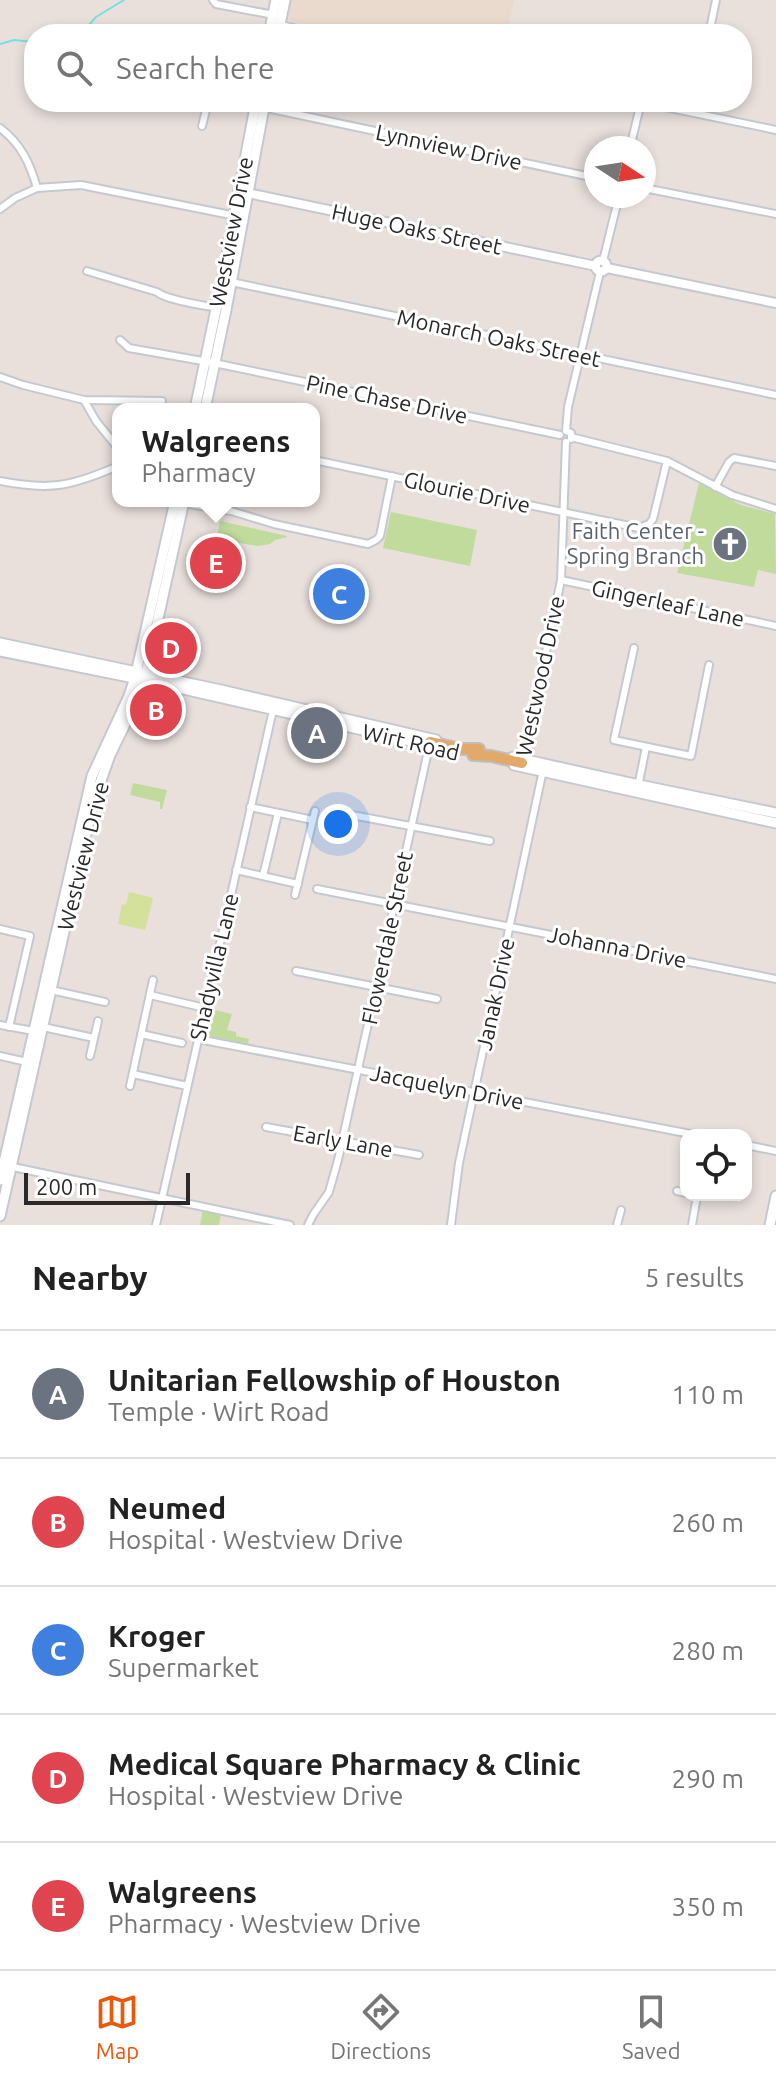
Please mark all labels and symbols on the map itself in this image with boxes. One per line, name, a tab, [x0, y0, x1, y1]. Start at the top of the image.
street label: Lynnview Drive	[374, 119, 525, 174]
north arrow	[584, 136, 656, 208]
street label: Westview Drive	[204, 155, 257, 309]
street label: Huge Oaks Street	[330, 198, 505, 259]
street label: Monarch Oaks Street	[395, 304, 604, 371]
street label: Pine Chase Drive	[304, 369, 470, 428]
street label: Glourie Drive	[402, 466, 533, 517]
place label: Faith Center - Spring Branch	[567, 518, 704, 568]
church icon: Faith Center - Spring Branch	[711, 525, 749, 563]
pin: E	[190, 533, 242, 593]
pin: C	[313, 564, 365, 624]
street label: Gingerleaf Lane	[589, 574, 747, 631]
street label: Westwood Drive	[510, 594, 569, 758]
pin: D	[145, 618, 197, 678]
pin: B	[130, 680, 182, 740]
pin: A	[291, 703, 343, 763]
street label: Wirt Road	[360, 718, 462, 765]
street label: Westview Drive	[52, 779, 113, 933]
your location	[318, 804, 358, 844]
street label: Flowerdale Street	[356, 849, 417, 1027]
street label: Shadyvilla Lane	[184, 891, 243, 1043]
street label: Johanna Drive	[545, 921, 689, 972]
street label: Janak Drive	[470, 935, 519, 1052]
street label: Jacquelyn Drive	[368, 1059, 526, 1114]
street label: Early Lane	[291, 1119, 395, 1162]
scale bar	[24, 1169, 190, 1205]

